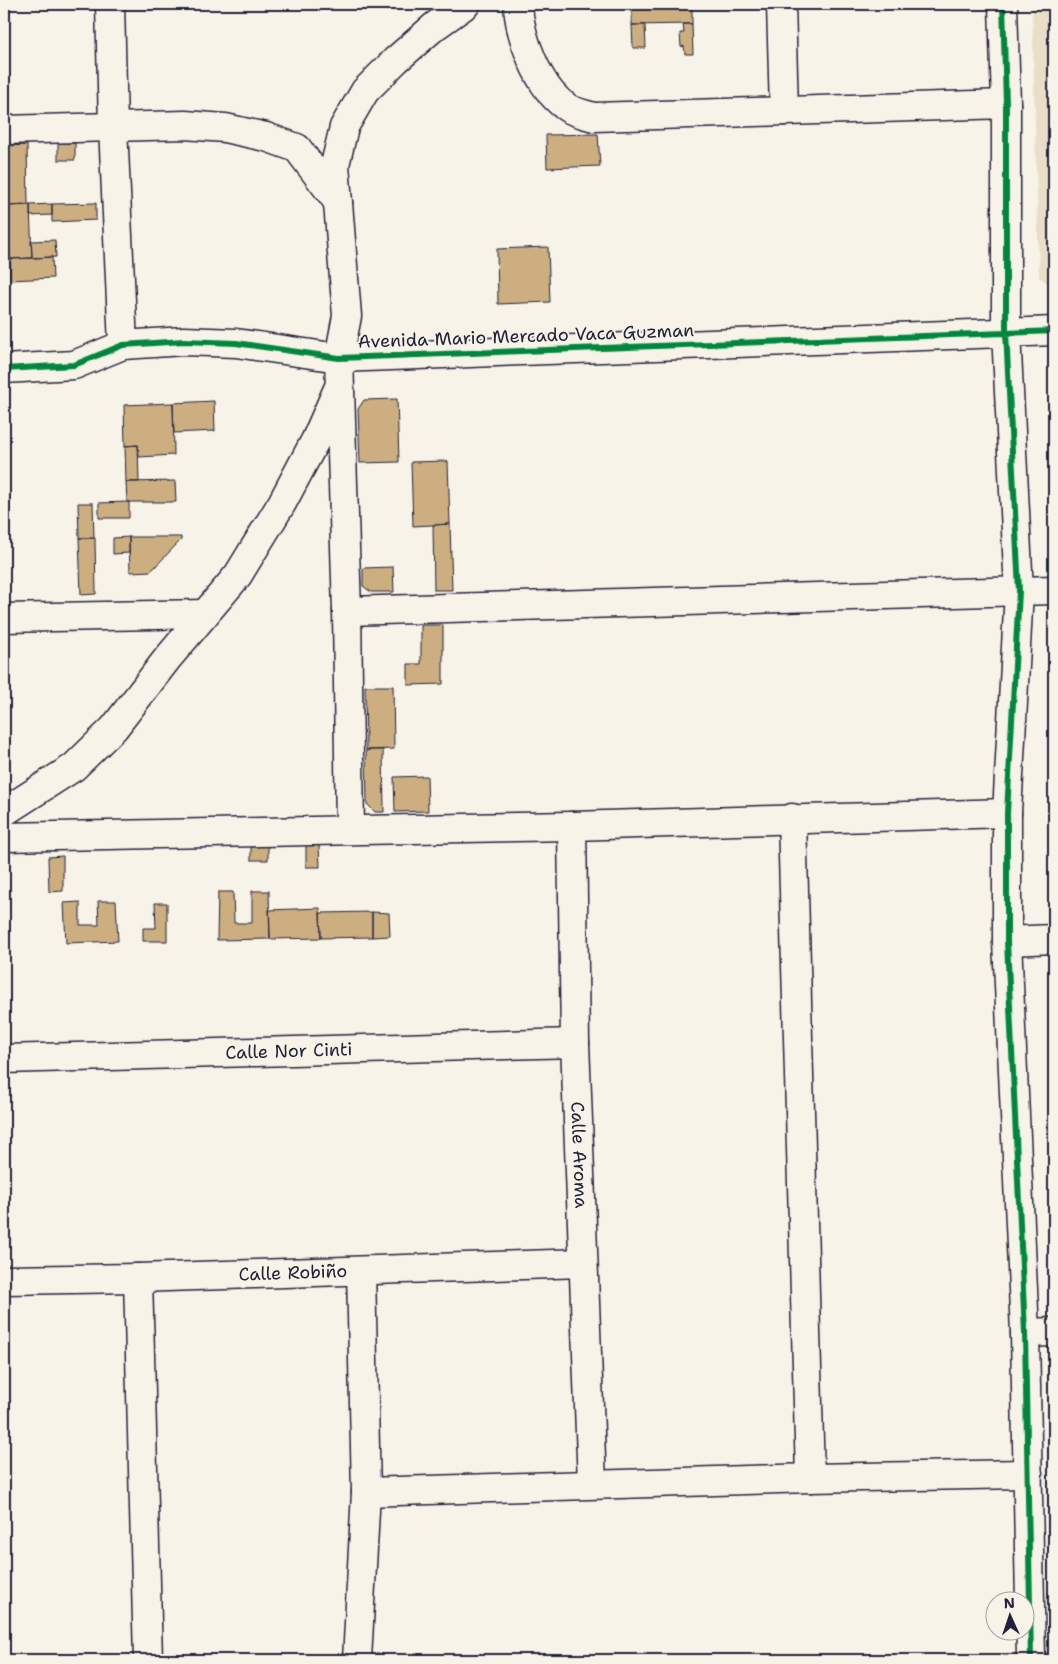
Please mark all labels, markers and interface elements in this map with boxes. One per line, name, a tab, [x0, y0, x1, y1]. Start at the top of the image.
street label: Avenida Mario Mercado Vaca Guzman	[357, 318, 695, 354]
street label: Calle Nor Cinti	[225, 1037, 353, 1065]
street label: Calle Aroma	[565, 1101, 593, 1209]
street label: Calle Robiño	[238, 1259, 348, 1287]
north arrow	[986, 1592, 1036, 1642]
text: N	[1003, 1594, 1015, 1612]

